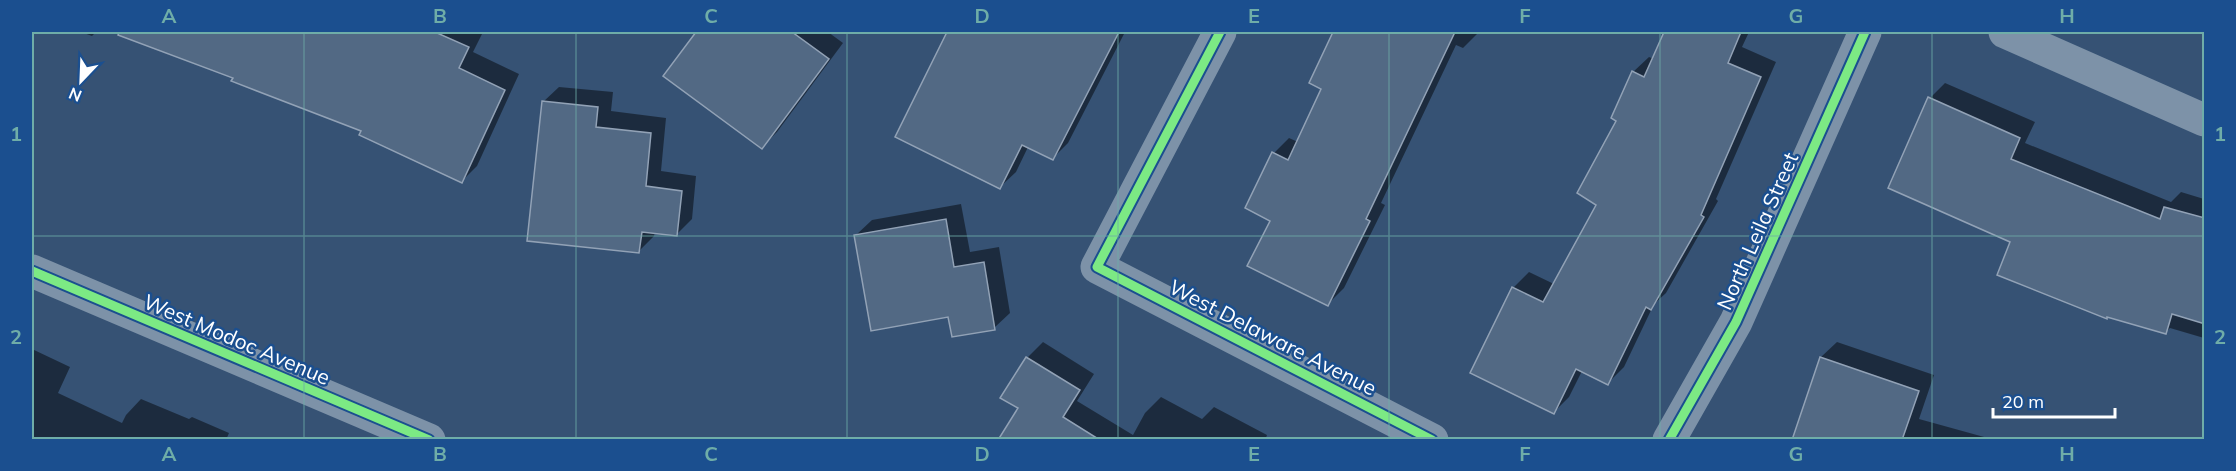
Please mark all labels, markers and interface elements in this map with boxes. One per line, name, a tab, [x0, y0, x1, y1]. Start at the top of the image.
text: A	[162, 3, 177, 28]
text: B	[433, 3, 447, 28]
text: C	[704, 3, 718, 28]
text: D	[974, 3, 990, 28]
text: E	[1248, 3, 1260, 28]
text: F	[1519, 3, 1531, 28]
text: G	[1789, 3, 1803, 28]
text: H	[2059, 3, 2075, 28]
north arrow	[51, 51, 111, 111]
text: N	[66, 83, 85, 106]
text: 1	[10, 121, 22, 146]
text: 1	[2214, 121, 2226, 146]
street label: North Leila Street	[1711, 148, 1803, 314]
street label: West Delaware Avenue	[1165, 273, 1381, 401]
street label: West Modoc Avenue	[140, 288, 334, 390]
text: 2	[10, 324, 22, 349]
text: 2	[2214, 324, 2226, 349]
scale bar	[1993, 381, 2114, 419]
text: 20 m	[2002, 390, 2044, 413]
text: A	[162, 441, 177, 466]
text: B	[433, 441, 447, 466]
text: C	[704, 441, 718, 466]
text: D	[974, 441, 990, 466]
text: E	[1248, 441, 1260, 466]
text: F	[1519, 441, 1531, 466]
text: G	[1789, 441, 1803, 466]
text: H	[2059, 441, 2075, 466]

